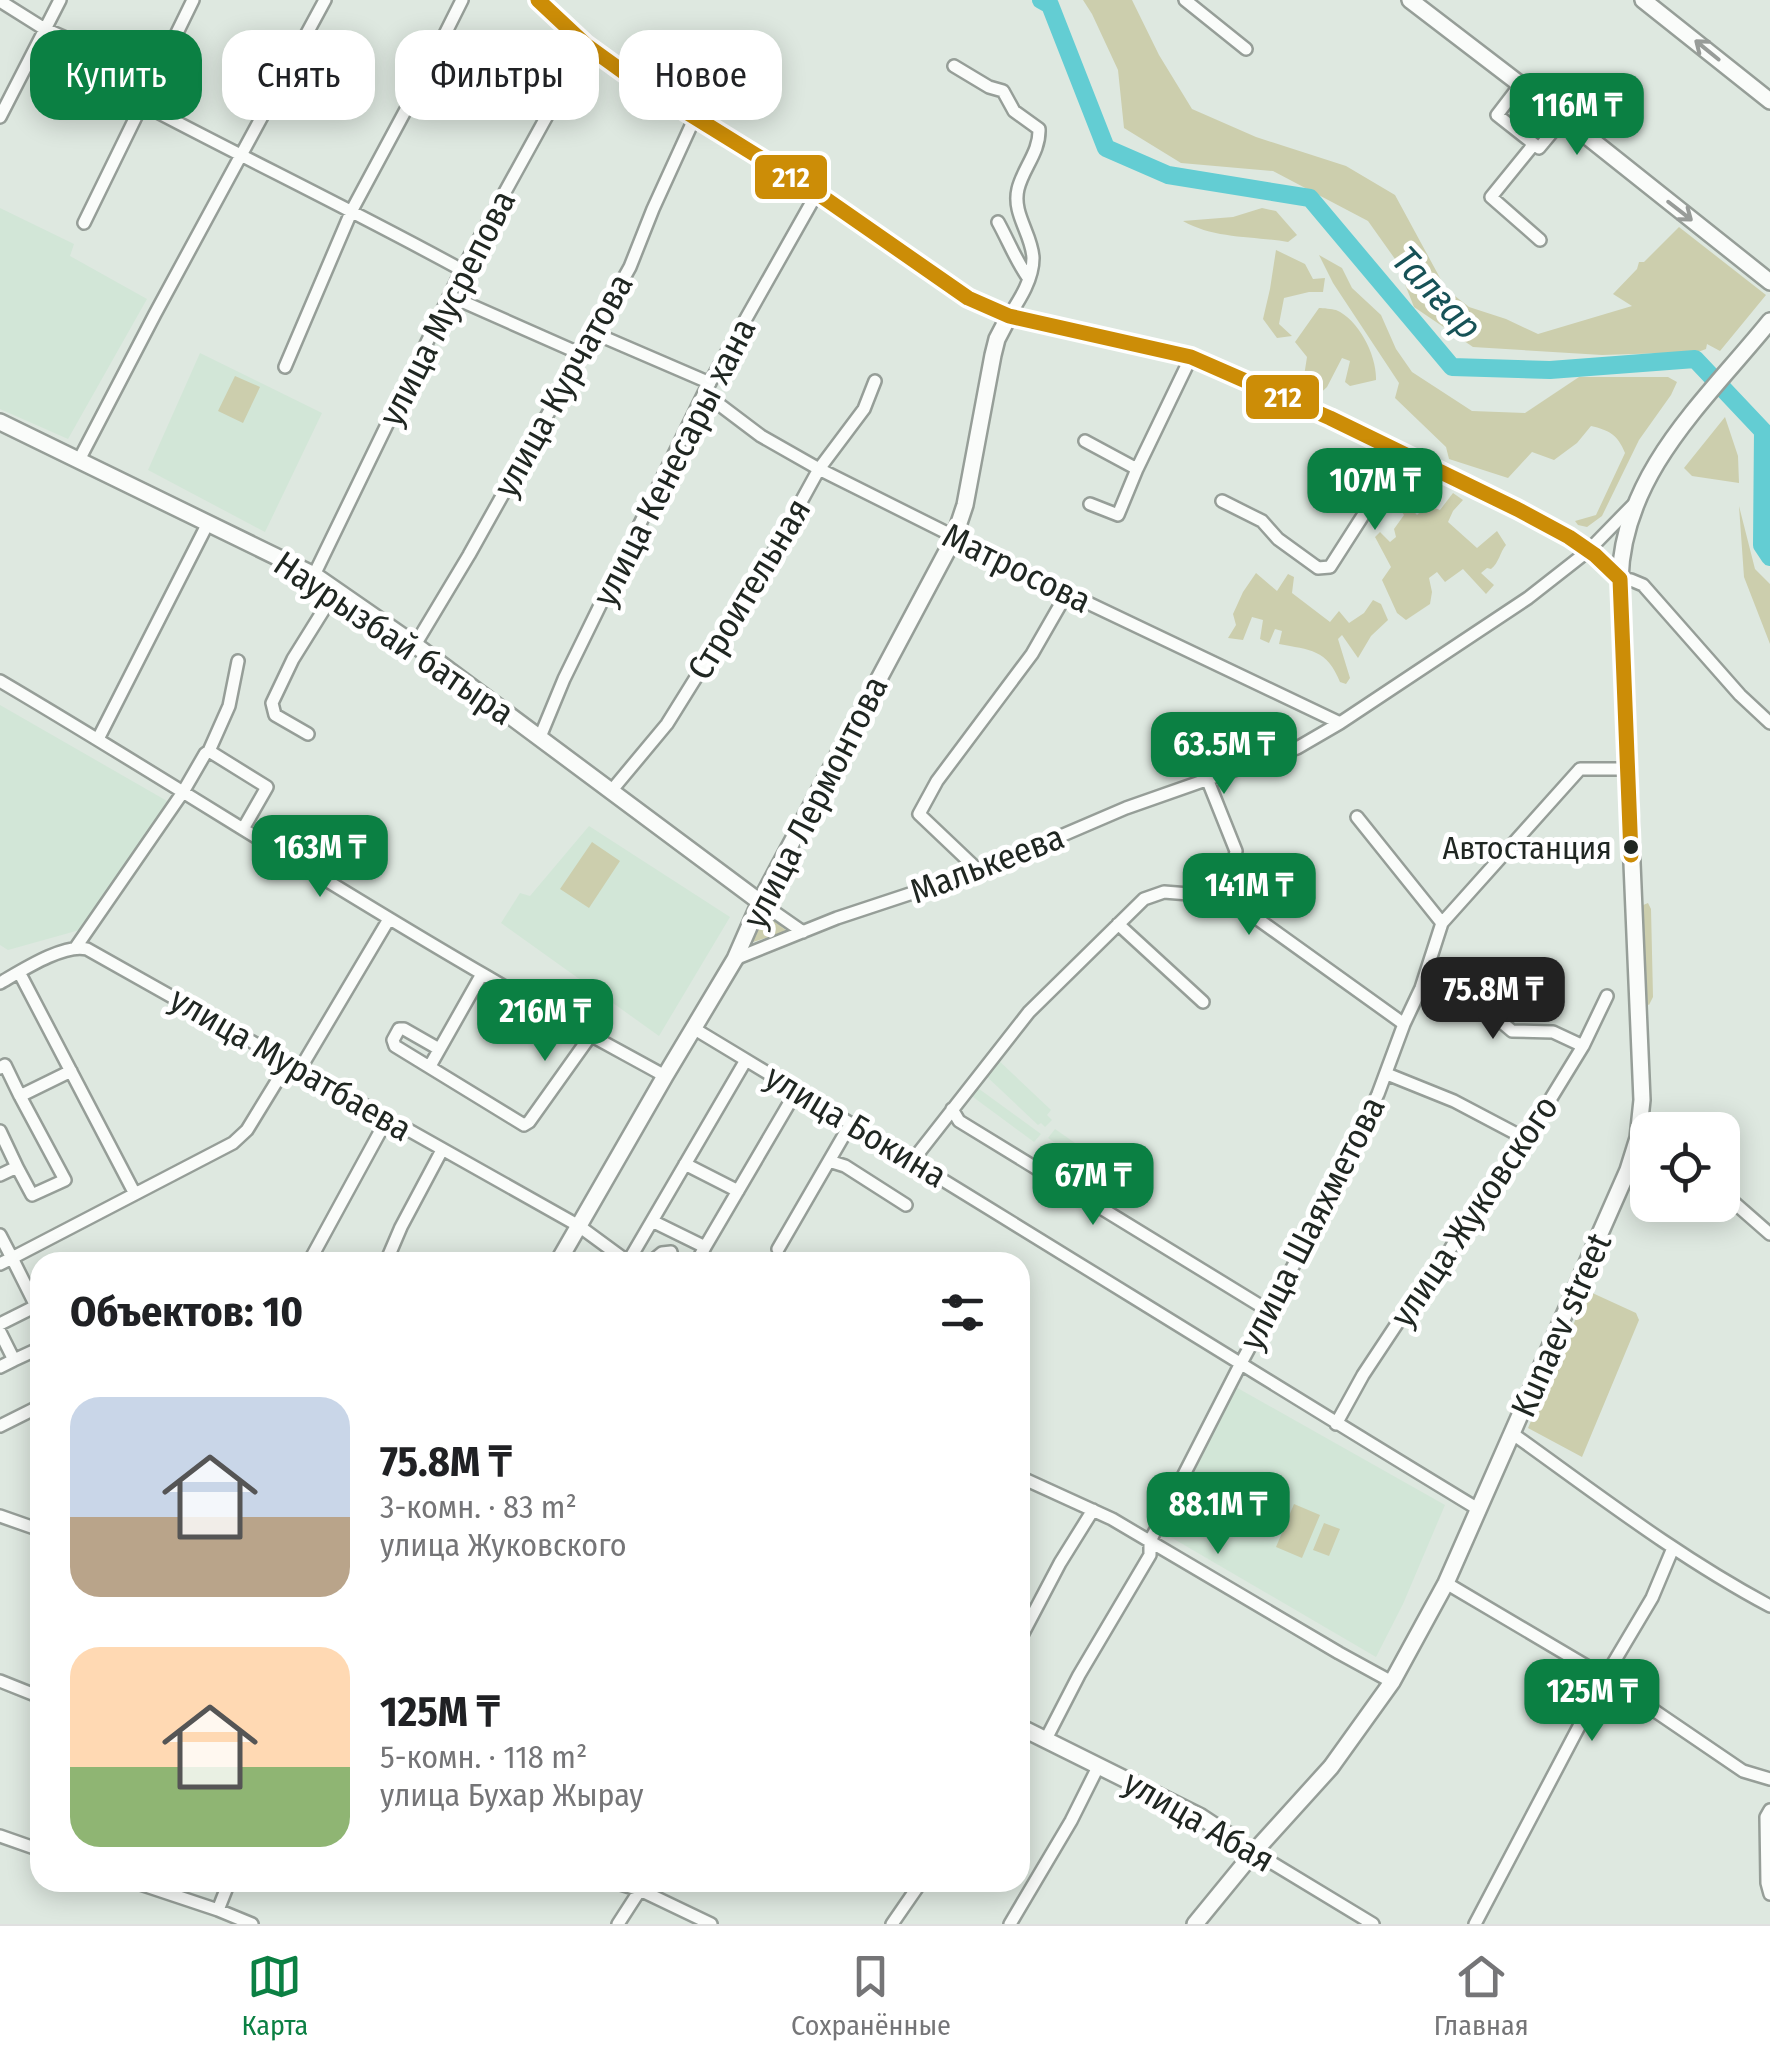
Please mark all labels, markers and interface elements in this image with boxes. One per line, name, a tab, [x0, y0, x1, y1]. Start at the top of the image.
chip: Купить	[30, 30, 202, 120]
chip: Снять	[222, 30, 375, 120]
chip: Фильтры	[395, 30, 599, 120]
chip: Новое	[619, 30, 782, 120]
one-way arrow	[1694, 39, 1720, 61]
pin: 116M ₸	[1496, 73, 1658, 158]
text: 116M ₸	[1532, 86, 1622, 124]
line badge: 212	[753, 153, 829, 201]
text: 212	[771, 161, 810, 194]
street label: улица Мусрепова	[370, 183, 524, 433]
one-way arrow	[1666, 200, 1693, 221]
water label: Талғар	[1383, 237, 1491, 349]
street label: улица Курчатова	[484, 266, 642, 504]
street label: улица Кенесары хана	[583, 311, 765, 613]
line badge: 212	[1244, 373, 1321, 421]
text: 212	[1263, 381, 1302, 414]
pin: 107M ₸	[1294, 448, 1456, 533]
text: 107M ₸	[1329, 461, 1421, 499]
street label: Строительная	[679, 491, 819, 687]
street label: Матросова	[936, 514, 1098, 622]
street label: Наурызбай батыра	[266, 542, 522, 734]
street label: улица Лермонтова	[733, 669, 897, 935]
pin: 63.5M ₸	[1132, 712, 1316, 797]
text: 63.5M ₸	[1173, 725, 1275, 763]
pin: 163M ₸	[239, 815, 401, 900]
street label: Малькеева	[904, 815, 1070, 913]
text: 163M ₸	[274, 828, 366, 866]
place label: Автостанция	[1442, 829, 1612, 867]
marker: Автостанция	[1621, 837, 1641, 857]
pin: 141M ₸	[1168, 853, 1330, 938]
text: 141M ₸	[1205, 866, 1293, 904]
pin: 75.8M ₸	[1401, 957, 1585, 1042]
text: 75.8M ₸	[1443, 970, 1543, 1008]
street label: улица Муратбаева	[163, 978, 419, 1150]
pin: 216M ₸	[464, 979, 626, 1064]
text: 216M ₸	[499, 992, 591, 1030]
street label: улица Бокина	[758, 1056, 954, 1196]
street label: улица Жуковского	[1381, 1087, 1567, 1335]
street label: улица Шаяхметова	[1230, 1089, 1394, 1357]
map controls	[1630, 1112, 1740, 1222]
button: locate	[1630, 1112, 1740, 1222]
pin: 67M ₸	[1023, 1143, 1163, 1228]
text: 67M ₸	[1055, 1156, 1131, 1194]
street label: Kunaev street	[1502, 1226, 1620, 1423]
icon: filters	[935, 1285, 990, 1340]
text: Объектов: 10	[70, 1287, 303, 1337]
icon: home	[150, 1437, 270, 1557]
text: 75.8M ₸	[380, 1437, 512, 1487]
pin: 88.1M ₸	[1126, 1472, 1310, 1557]
text: 88.1M ₸	[1169, 1485, 1267, 1523]
text: 3-комн. · 83 m²	[380, 1488, 577, 1526]
text: улица Жуковского	[380, 1526, 627, 1564]
pin: 125M ₸	[1511, 1659, 1673, 1744]
text: 125M ₸	[1546, 1672, 1638, 1710]
icon: home	[150, 1687, 270, 1807]
text: 125M ₸	[380, 1687, 500, 1737]
text: 5-комн. · 118 m²	[380, 1738, 587, 1776]
street label: улица Абая	[1116, 1761, 1282, 1881]
text: улица Бухар Жырау	[380, 1776, 644, 1814]
tab: Карта	[241, 1949, 308, 2042]
tab: Сохранённые	[791, 1949, 951, 2042]
tab: Главная	[1434, 1949, 1529, 2042]

